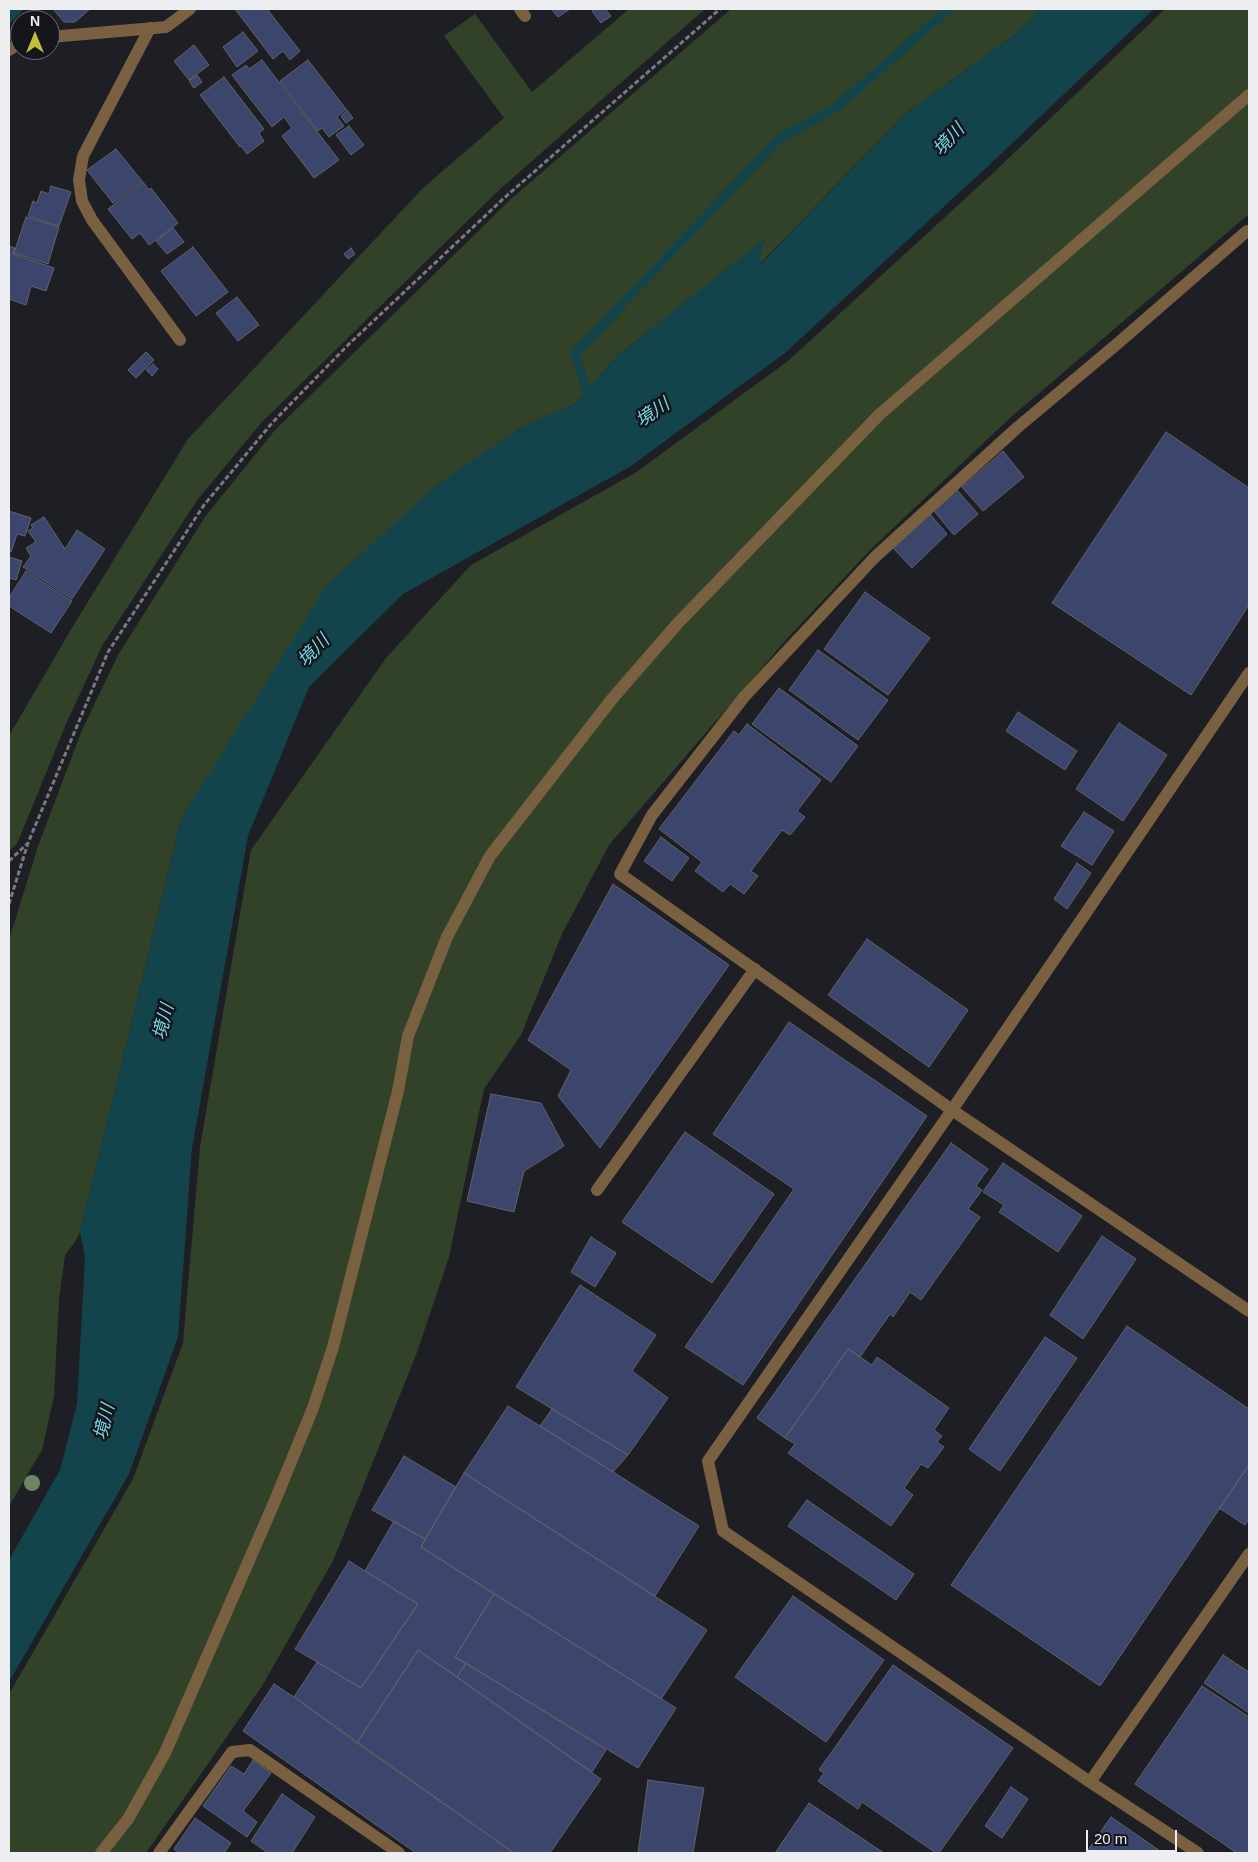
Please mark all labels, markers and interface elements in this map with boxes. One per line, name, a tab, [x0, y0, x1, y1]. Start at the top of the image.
north arrow	[10, 10, 60, 60]
text: N	[30, 13, 40, 29]
water label: 境川	[929, 119, 969, 161]
water label: 境川	[632, 394, 674, 432]
water label: 境川	[294, 631, 334, 671]
water label: 境川	[149, 1002, 179, 1042]
water label: 境川	[90, 1402, 120, 1442]
scale bar	[1088, 1820, 1179, 1852]
text: 20 m	[1094, 1830, 1127, 1847]

